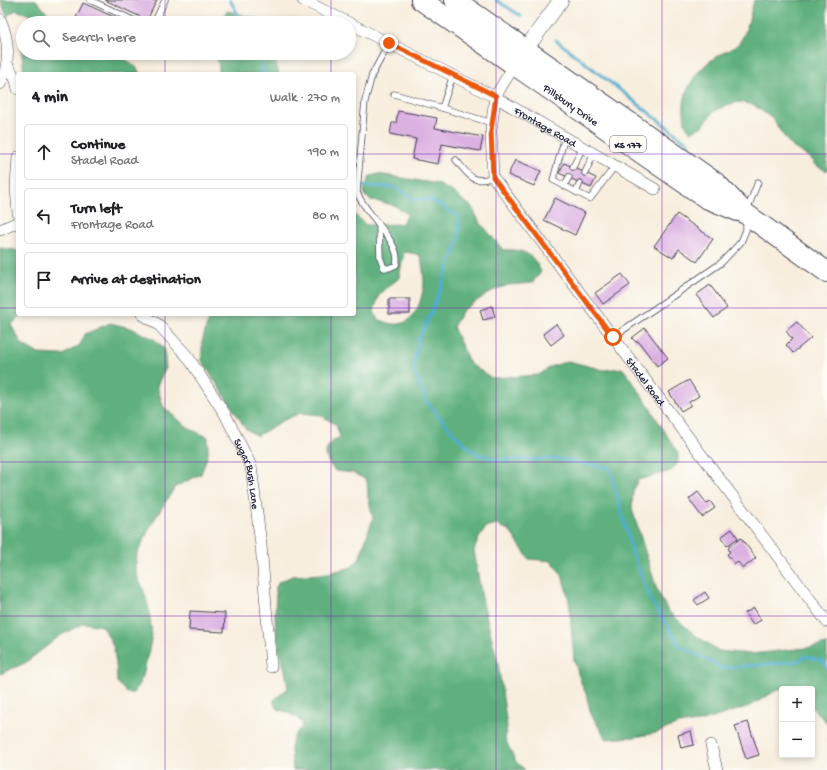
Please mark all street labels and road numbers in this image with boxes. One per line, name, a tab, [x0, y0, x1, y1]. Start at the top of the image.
street label: Pillsbury Drive	[539, 82, 600, 130]
street label: Frontage Road	[510, 105, 579, 151]
road number: KS 177	[610, 136, 646, 152]
street label: Stadel Road	[623, 356, 667, 410]
street label: Sugar Bush Lane	[230, 437, 260, 510]

